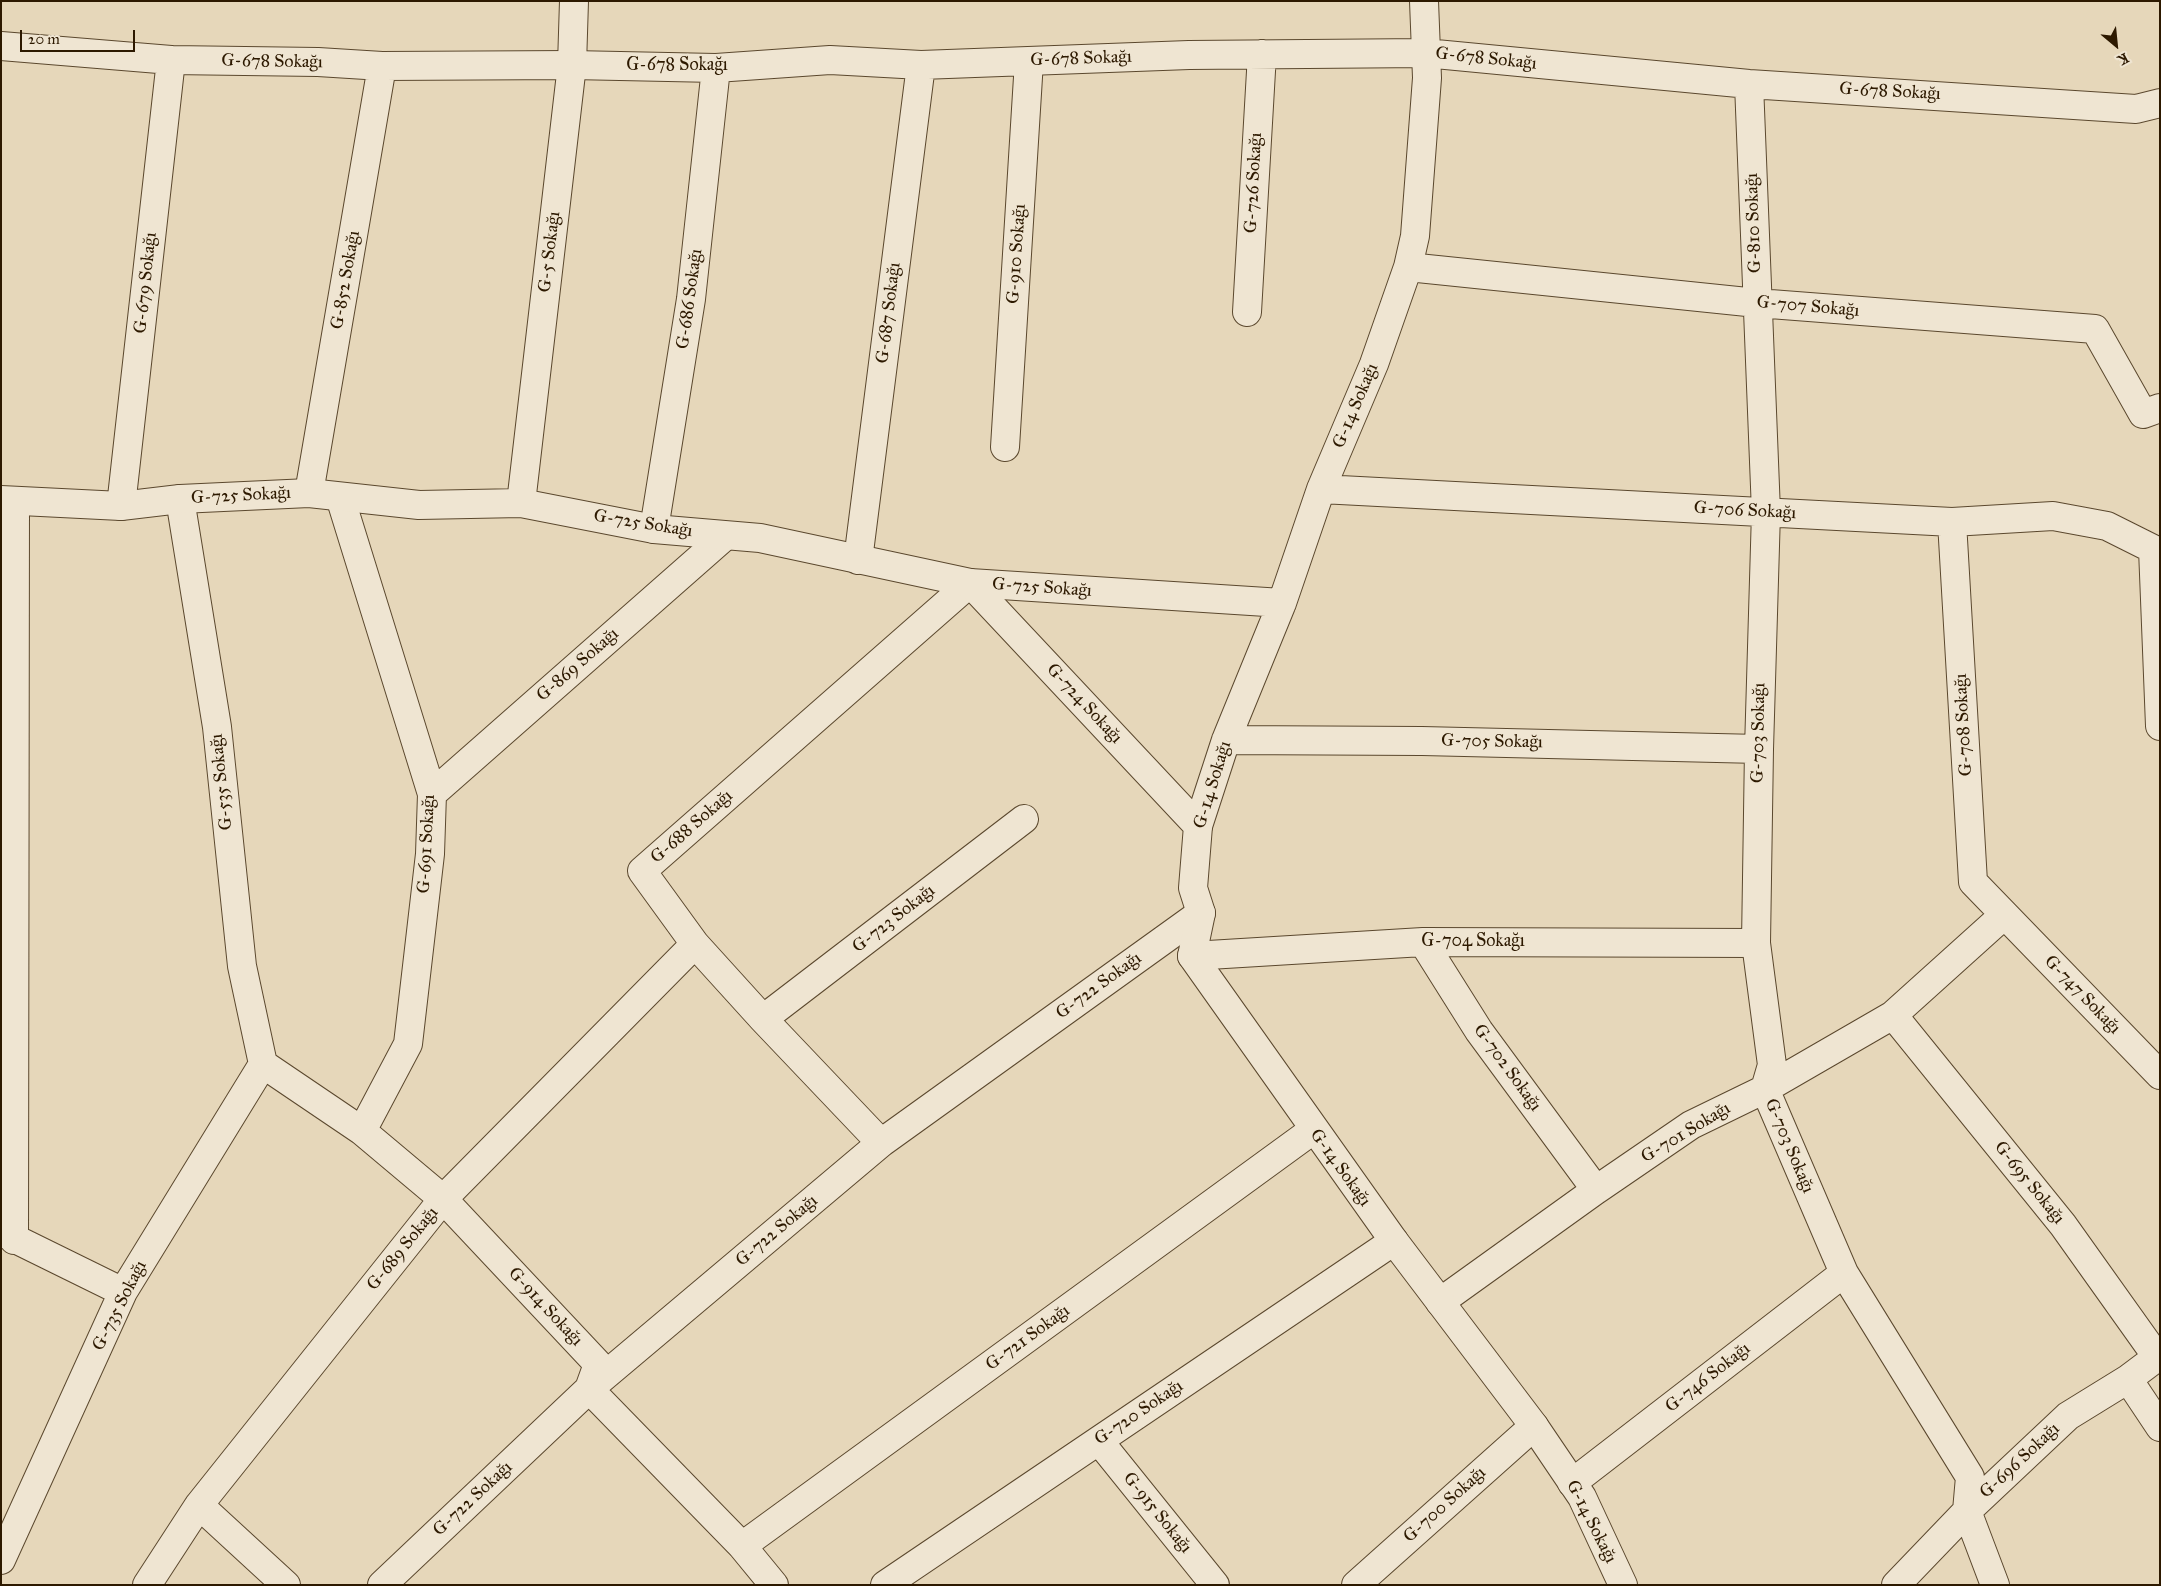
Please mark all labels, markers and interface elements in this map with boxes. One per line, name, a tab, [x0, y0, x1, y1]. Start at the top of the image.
scale bar	[22, 20, 138, 52]
north arrow	[2091, 20, 2141, 70]
text: 20 m	[28, 30, 60, 48]
street label: G-678 Sokağı	[1434, 43, 1538, 75]
street label: G-678 Sokağı	[1030, 46, 1132, 72]
text: K	[2115, 49, 2132, 69]
street label: G-678 Sokağı	[221, 50, 323, 74]
street label: G-678 Sokağı	[626, 55, 728, 77]
street label: G-678 Sokağı	[1839, 79, 1941, 105]
street label: G-726 Sokağı	[1241, 132, 1267, 234]
street label: G-810 Sokağı	[1741, 173, 1767, 273]
street label: G-910 Sokağı	[1003, 203, 1031, 305]
street label: G-5 Sokağı	[534, 210, 566, 294]
street label: G-852 Sokağı	[327, 229, 365, 331]
street label: G-679 Sokağı	[130, 231, 162, 335]
street label: G-686 Sokağı	[672, 247, 708, 351]
street label: G-687 Sokağı	[872, 261, 906, 365]
street label: G-707 Sokağı	[1756, 292, 1860, 322]
street label: G-14 Sokağı	[1328, 360, 1384, 452]
street label: G-725 Sokağı	[191, 483, 291, 509]
street label: G-706 Sokağı	[1693, 498, 1797, 524]
street label: G-725 Sokağı	[592, 506, 694, 542]
street label: G-725 Sokağı	[991, 574, 1093, 602]
street label: G-869 Sokağı	[533, 624, 623, 706]
street label: G-724 Sokağı	[1041, 659, 1127, 749]
street label: G-708 Sokağı	[1951, 673, 1977, 777]
street label: G-703 Sokağı	[1747, 683, 1771, 783]
street label: G-705 Sokağı	[1441, 730, 1543, 754]
street label: G-535 Sokağı	[206, 733, 238, 831]
street label: G-14 Sokağı	[1189, 739, 1237, 831]
street label: G-688 Sokağı	[647, 786, 737, 868]
street label: G-691 Sokağı	[414, 794, 440, 894]
street label: G-723 Sokağı	[848, 880, 940, 958]
street label: G-704 Sokağı	[1421, 931, 1525, 953]
street label: G-722 Sokağı	[1052, 948, 1146, 1024]
street label: G-747 Sokağı	[2039, 951, 2125, 1039]
street label: G-702 Sokağı	[1468, 1020, 1546, 1116]
street label: G-703 Sokağı	[1759, 1096, 1819, 1196]
street label: G-701 Sokağı	[1637, 1098, 1735, 1168]
street label: G-14 Sokağı	[1305, 1125, 1375, 1211]
street label: G-695 Sokağı	[1989, 1137, 2069, 1229]
street label: G-722 Sokağı	[732, 1190, 822, 1272]
street label: G-689 Sokağı	[363, 1203, 443, 1295]
street label: G-735 Sokağı	[88, 1257, 152, 1355]
street label: G-914 Sokağı	[503, 1263, 587, 1351]
street label: G-721 Sokağı	[982, 1300, 1074, 1376]
street label: G-746 Sokağı	[1661, 1338, 1755, 1418]
street label: G-720 Sokağı	[1091, 1375, 1187, 1451]
street label: G-696 Sokağı	[1976, 1419, 2064, 1503]
street label: G-722 Sokağı	[429, 1457, 517, 1541]
street label: G-700 Sokağı	[1399, 1462, 1491, 1548]
street label: G-915 Sokağı	[1118, 1468, 1196, 1558]
street label: G-14 Sokağı	[1561, 1477, 1621, 1567]

